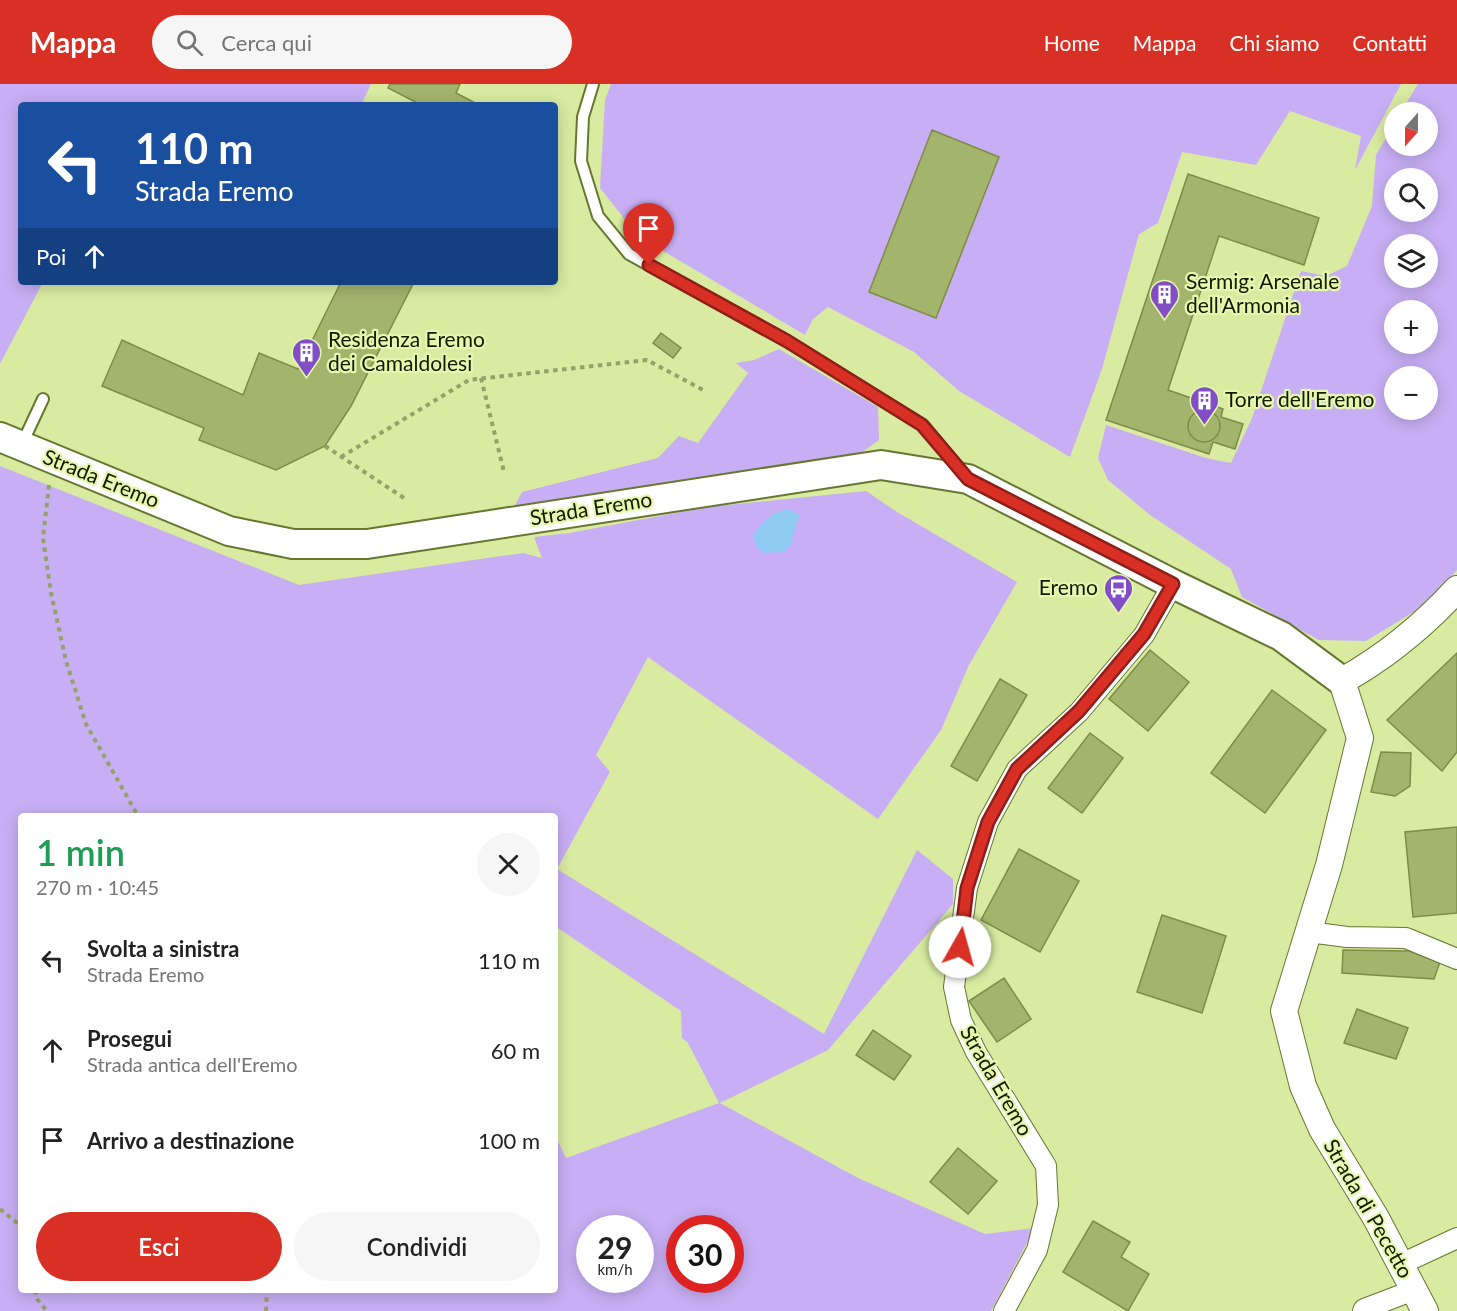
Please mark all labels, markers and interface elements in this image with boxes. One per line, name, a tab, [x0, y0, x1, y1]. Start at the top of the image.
search box	[152, 15, 572, 69]
text: Mappa	[30, 25, 116, 59]
icon: search	[173, 26, 206, 59]
text: Cerca qui	[221, 29, 312, 56]
text: Home	[1044, 30, 1100, 55]
text: Mappa	[1133, 30, 1196, 55]
text: Chi siamo	[1229, 30, 1319, 55]
text: Contatti	[1352, 30, 1427, 55]
north arrow	[1384, 102, 1438, 156]
map controls	[1384, 102, 1438, 420]
text: 110 m	[135, 123, 253, 173]
icon: left	[36, 126, 114, 204]
button: search	[1384, 168, 1438, 222]
text: Strada Eremo	[135, 174, 293, 207]
pin	[623, 203, 674, 265]
icon: arrive	[632, 212, 665, 245]
button: layers	[1384, 234, 1438, 288]
icon: ahead	[78, 240, 111, 273]
text: Poi	[36, 243, 66, 270]
place label: Sermig: Arsenale dell'Armonia	[1186, 268, 1339, 317]
building icon: Sermig: Arsenale dell'Armonia	[1149, 278, 1181, 320]
button: +	[1384, 300, 1438, 354]
place label: Residenza Eremo dei Camaldolesi	[328, 326, 485, 375]
building icon: Residenza Eremo dei Camaldolesi	[291, 336, 323, 378]
button: −	[1384, 366, 1438, 420]
building icon: Torre dell'Eremo	[1188, 384, 1220, 426]
place label: Torre dell'Eremo	[1225, 386, 1375, 411]
street label: Strada Eremo	[40, 443, 163, 512]
street label: Strada Eremo	[528, 486, 654, 530]
bus stop icon: Eremo	[1103, 572, 1135, 614]
place label: Eremo	[1039, 574, 1098, 599]
text: 1 min	[36, 830, 125, 874]
button: close	[477, 833, 540, 896]
text: 270 m · 10:45	[36, 875, 159, 899]
position arrow	[928, 915, 992, 979]
text: Svolta a sinistra	[87, 935, 239, 962]
icon: left	[36, 944, 69, 977]
text: 110 m	[478, 947, 540, 974]
text: Strada Eremo	[87, 962, 204, 986]
street label: Strada Eremo	[956, 1021, 1039, 1140]
text: Prosegui	[87, 1025, 172, 1052]
icon: ahead	[36, 1034, 69, 1067]
text: 60 m	[491, 1037, 540, 1064]
text: Strada antica dell'Eremo	[87, 1052, 298, 1076]
icon: arrive	[36, 1124, 69, 1157]
text: Arrivo a destinazione	[87, 1127, 294, 1154]
text: 100 m	[478, 1127, 540, 1154]
street label: Strada di Pecetto	[1319, 1134, 1419, 1282]
button: Esci	[36, 1212, 282, 1281]
button: Condividi	[294, 1212, 540, 1281]
speed limit sign: 30	[666, 1215, 744, 1293]
text: 29	[598, 1229, 632, 1265]
text: km/h	[597, 1260, 633, 1278]

